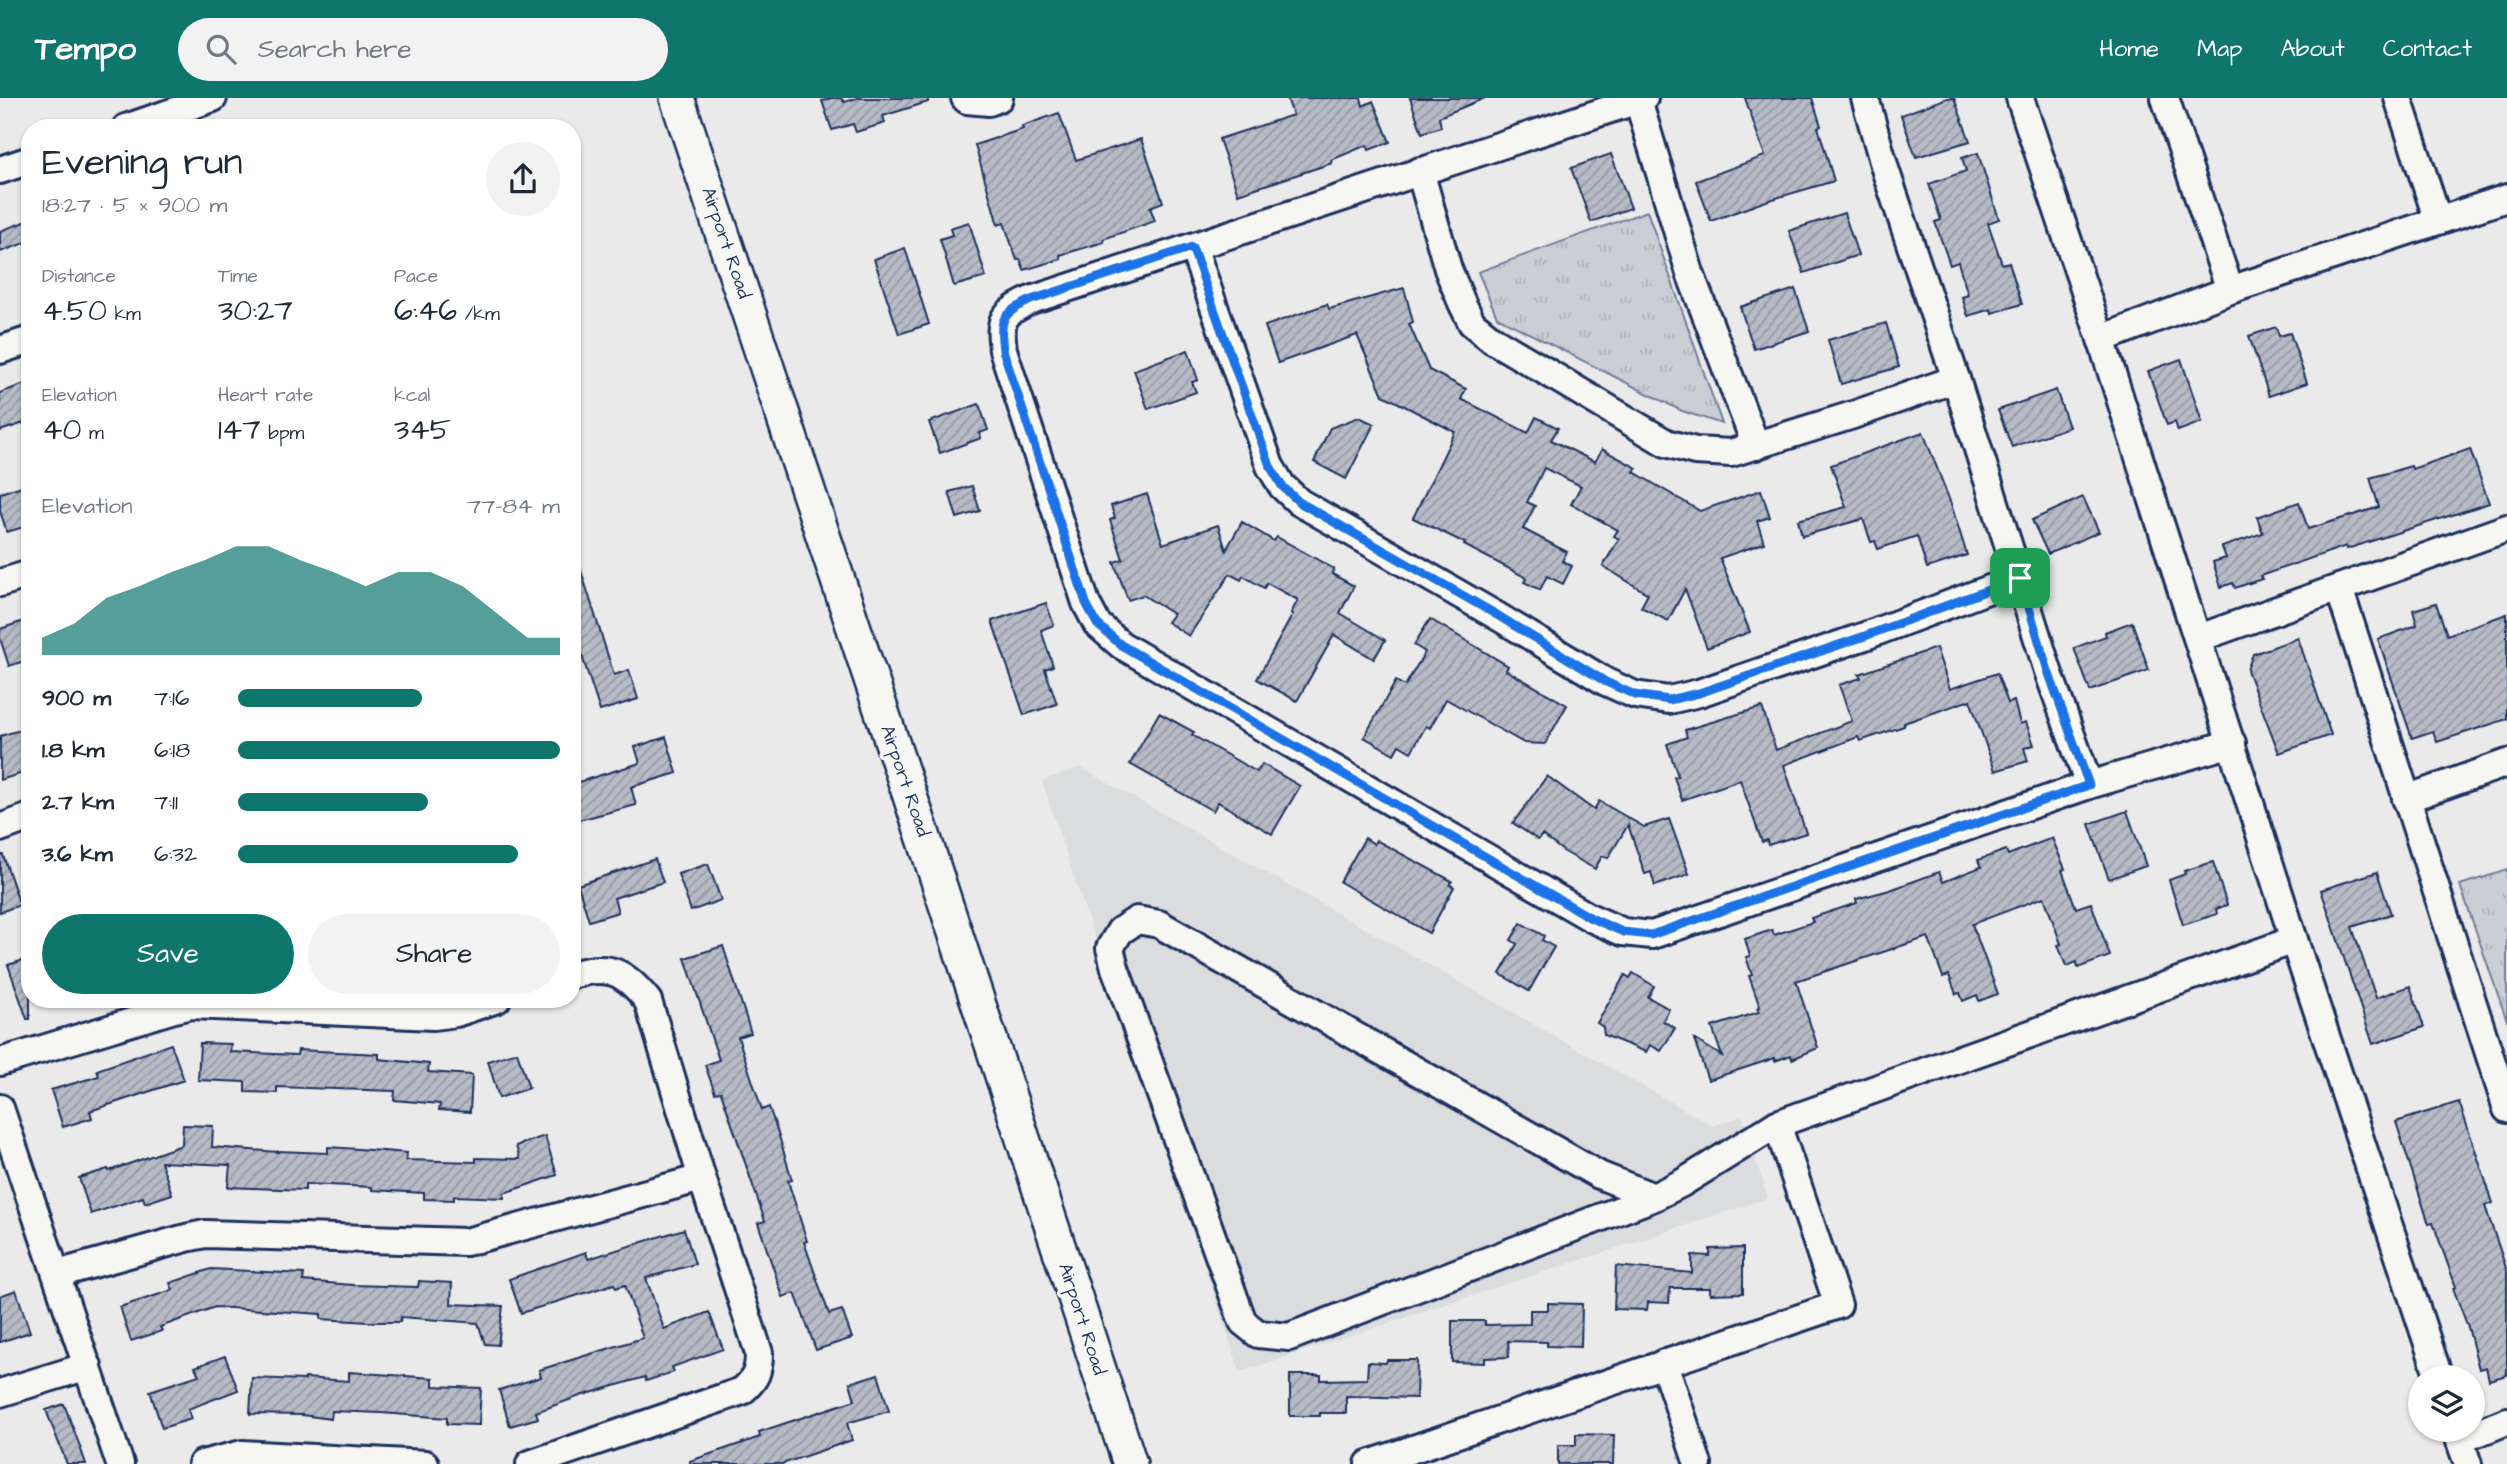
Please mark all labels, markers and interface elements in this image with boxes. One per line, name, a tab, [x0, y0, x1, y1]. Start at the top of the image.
search box	[178, 18, 668, 81]
text: Tempo	[35, 26, 136, 72]
icon: search	[202, 30, 240, 68]
text: Search here	[258, 31, 411, 67]
text: Home	[2099, 32, 2159, 66]
text: Map	[2197, 32, 2242, 66]
text: About	[2280, 32, 2345, 66]
text: Contact	[2383, 32, 2472, 66]
text: Evening run	[42, 137, 243, 189]
button: share	[486, 142, 560, 216]
street label: Airport Road	[694, 184, 758, 303]
text: 18:27 · 5 × 900 m	[42, 189, 227, 221]
text: Distance	[42, 263, 116, 290]
text: Time	[218, 263, 258, 290]
text: Pace	[394, 263, 438, 290]
text: 4.50	[42, 290, 107, 332]
text: 30:27	[218, 290, 293, 332]
text: 6:46	[394, 290, 457, 332]
text: km	[107, 301, 141, 328]
text: /km	[457, 301, 500, 328]
text: Elevation	[42, 382, 117, 409]
text: Heart rate	[218, 382, 313, 409]
text: kcal	[394, 382, 430, 409]
text: 40	[42, 409, 81, 451]
text: 147	[218, 409, 261, 451]
text: 345	[394, 409, 451, 451]
text: m	[81, 420, 104, 447]
text: bpm	[261, 420, 304, 447]
text: Elevation	[42, 490, 133, 522]
text: 77–84 m	[467, 490, 560, 522]
pin	[1990, 548, 2050, 608]
icon: arrive	[2001, 559, 2039, 597]
text: 900 m	[42, 682, 111, 714]
text: 7:16	[154, 682, 189, 714]
street label: Airport Road	[873, 722, 937, 841]
text: 1.8 km	[42, 734, 104, 766]
text: 6:18	[154, 734, 190, 766]
text: 2.7 km	[42, 786, 114, 818]
text: 7:11	[154, 786, 178, 818]
text: 3.6 km	[42, 838, 113, 870]
text: 6:32	[154, 838, 197, 870]
button: Save	[42, 914, 294, 994]
button: Share	[308, 914, 560, 994]
street label: Airport Road	[1051, 1260, 1113, 1379]
map controls	[2408, 1365, 2485, 1442]
button: layers	[2408, 1365, 2485, 1442]

